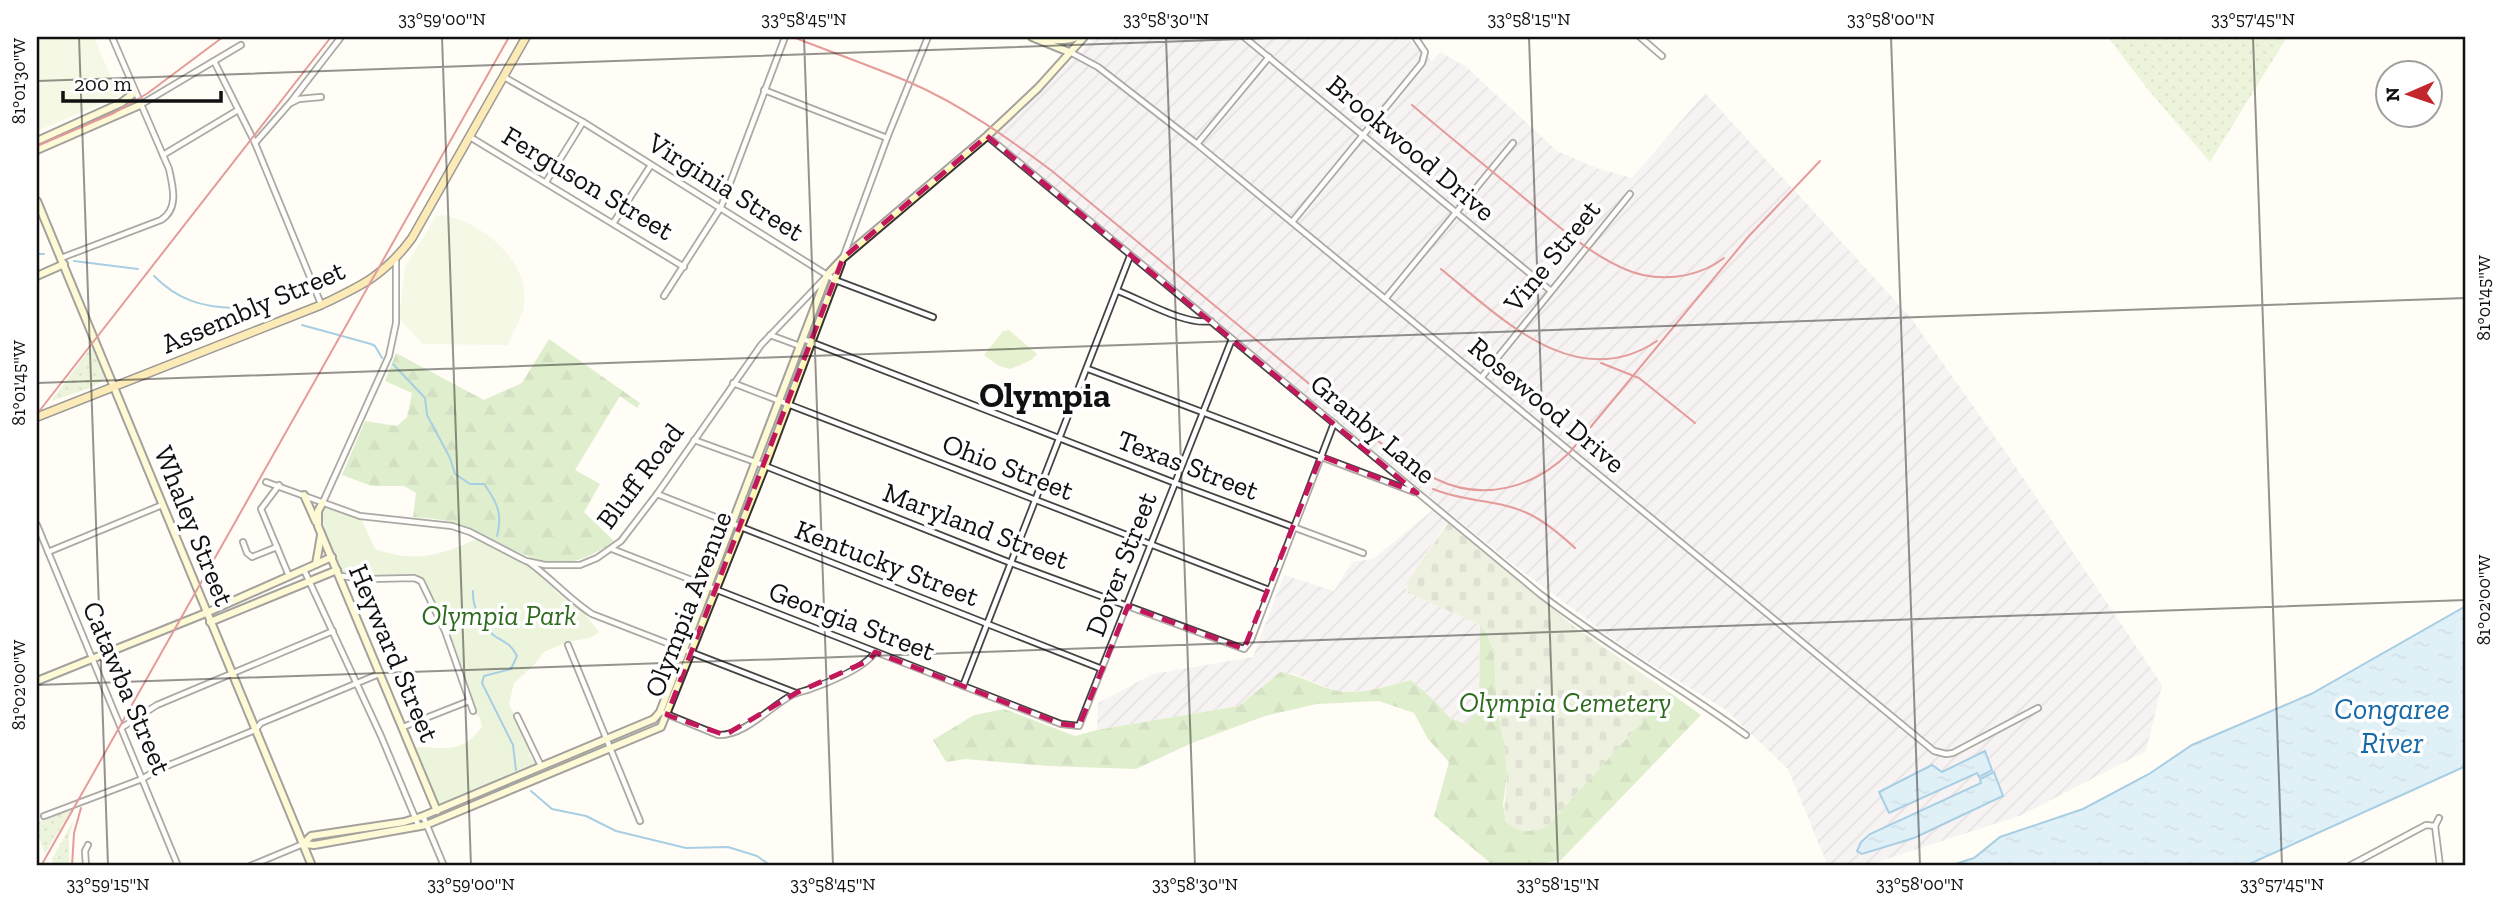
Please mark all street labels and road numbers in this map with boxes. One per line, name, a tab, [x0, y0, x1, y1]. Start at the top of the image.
street label: Brookwood Drive	[1320, 68, 1502, 228]
street label: Ferguson Street	[496, 119, 680, 247]
street label: Virginia Street	[641, 125, 811, 248]
street label: Vine Street	[1496, 193, 1608, 320]
street label: Assembly Street	[156, 253, 350, 360]
street label: Rosewood Drive	[1462, 330, 1632, 480]
street label: Granby Lane	[1304, 367, 1442, 491]
street label: Bluff Road	[590, 417, 690, 535]
street label: Texas Street	[1113, 423, 1264, 507]
street label: Ohio Street	[938, 427, 1079, 507]
street label: Whaley Street	[147, 441, 241, 611]
street label: Maryland Street	[879, 475, 1074, 577]
street label: Dover Street	[1078, 487, 1164, 641]
street label: Olympia Avenue	[637, 506, 739, 702]
street label: Kentucky Street	[791, 513, 984, 613]
street label: Heyward Street	[342, 559, 446, 747]
street label: Georgia Street	[764, 574, 940, 668]
street label: Catawba Street	[76, 596, 179, 780]

